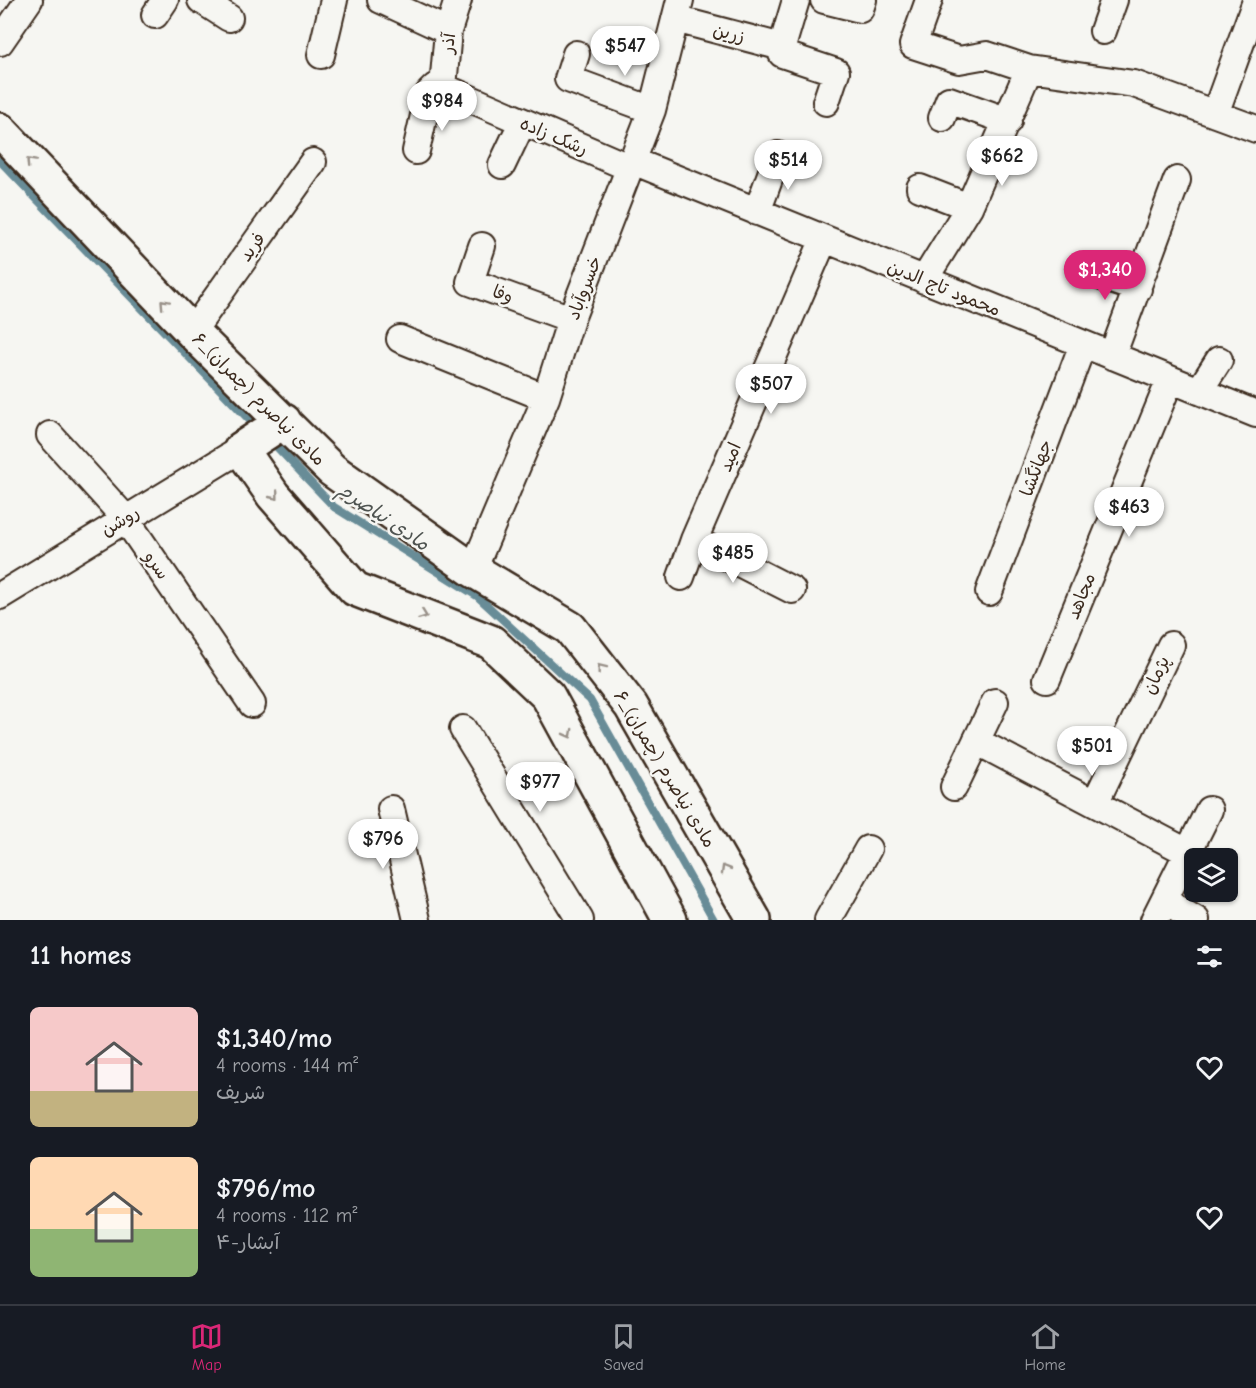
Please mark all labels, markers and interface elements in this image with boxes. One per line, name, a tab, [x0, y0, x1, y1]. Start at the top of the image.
street label: زرین	[711, 19, 747, 48]
pin: $547	[589, 26, 661, 77]
street label: آذر	[437, 30, 460, 56]
text: $547	[604, 34, 646, 57]
pin: $984	[406, 81, 478, 132]
text: $984	[421, 89, 463, 112]
street label: رشک زاده	[517, 113, 591, 160]
pin: $662	[966, 136, 1038, 187]
pin: $514	[752, 140, 824, 191]
text: $662	[981, 144, 1023, 167]
text: $514	[768, 148, 808, 171]
one-way arrow	[26, 158, 37, 168]
street label: فرید	[235, 229, 270, 266]
pin: $1,340	[1056, 250, 1154, 301]
street label: خسروآباد	[563, 253, 606, 323]
street label: محمود تاج الدین	[884, 256, 1003, 322]
text: $1,340	[1078, 258, 1132, 281]
street label: وفا	[490, 281, 516, 308]
one-way arrow	[161, 300, 172, 311]
street label: ۶_مادی نیاصرم (چمران)	[186, 328, 330, 472]
pin: $507	[735, 364, 807, 415]
text: $507	[749, 372, 793, 395]
street label: جهانگشا	[1016, 437, 1057, 500]
street label: امید	[715, 440, 746, 475]
water label: مادی نیاصرم	[331, 477, 434, 559]
pin: $463	[1093, 487, 1165, 538]
one-way arrow	[268, 490, 279, 501]
text: $463	[1108, 495, 1150, 518]
street label: روشن	[97, 502, 143, 541]
pin: $485	[697, 533, 769, 584]
text: $485	[712, 541, 754, 564]
street label: سرو	[139, 546, 174, 584]
street label: مجاهد	[1063, 570, 1100, 622]
one-way arrow	[417, 608, 428, 620]
street label: پژمان	[1139, 653, 1175, 698]
one-way arrow	[597, 663, 608, 674]
street label: ۶_مادی نیاصرم (چمران)	[607, 687, 720, 853]
pin: $501	[1056, 726, 1128, 777]
one-way arrow	[562, 727, 573, 738]
text: $501	[1071, 734, 1113, 757]
pin: $977	[504, 762, 576, 813]
text: $977	[520, 770, 560, 793]
pin: $796	[347, 819, 419, 870]
text: $796	[362, 827, 404, 850]
map controls	[1184, 848, 1238, 902]
button: layers	[1184, 848, 1238, 902]
one-way arrow	[721, 865, 732, 875]
icon: filters	[1193, 940, 1226, 973]
text: 11 homes	[30, 941, 131, 971]
text: $1,340/mo	[216, 1024, 332, 1054]
icon: home	[78, 1031, 150, 1103]
icon: heart	[1193, 1051, 1226, 1084]
text: 4 rooms · 144 m²	[216, 1054, 358, 1077]
text: شریف	[216, 1081, 265, 1104]
text: $796/mo	[216, 1174, 316, 1204]
icon: home	[78, 1181, 150, 1253]
icon: heart	[1193, 1201, 1226, 1234]
text: 4 rooms · 112 m²	[216, 1204, 357, 1227]
text: ۴-آبشار	[216, 1231, 279, 1254]
tab: Map	[190, 1320, 223, 1374]
tab: Saved	[604, 1320, 644, 1374]
tab: Home	[1024, 1320, 1066, 1374]

